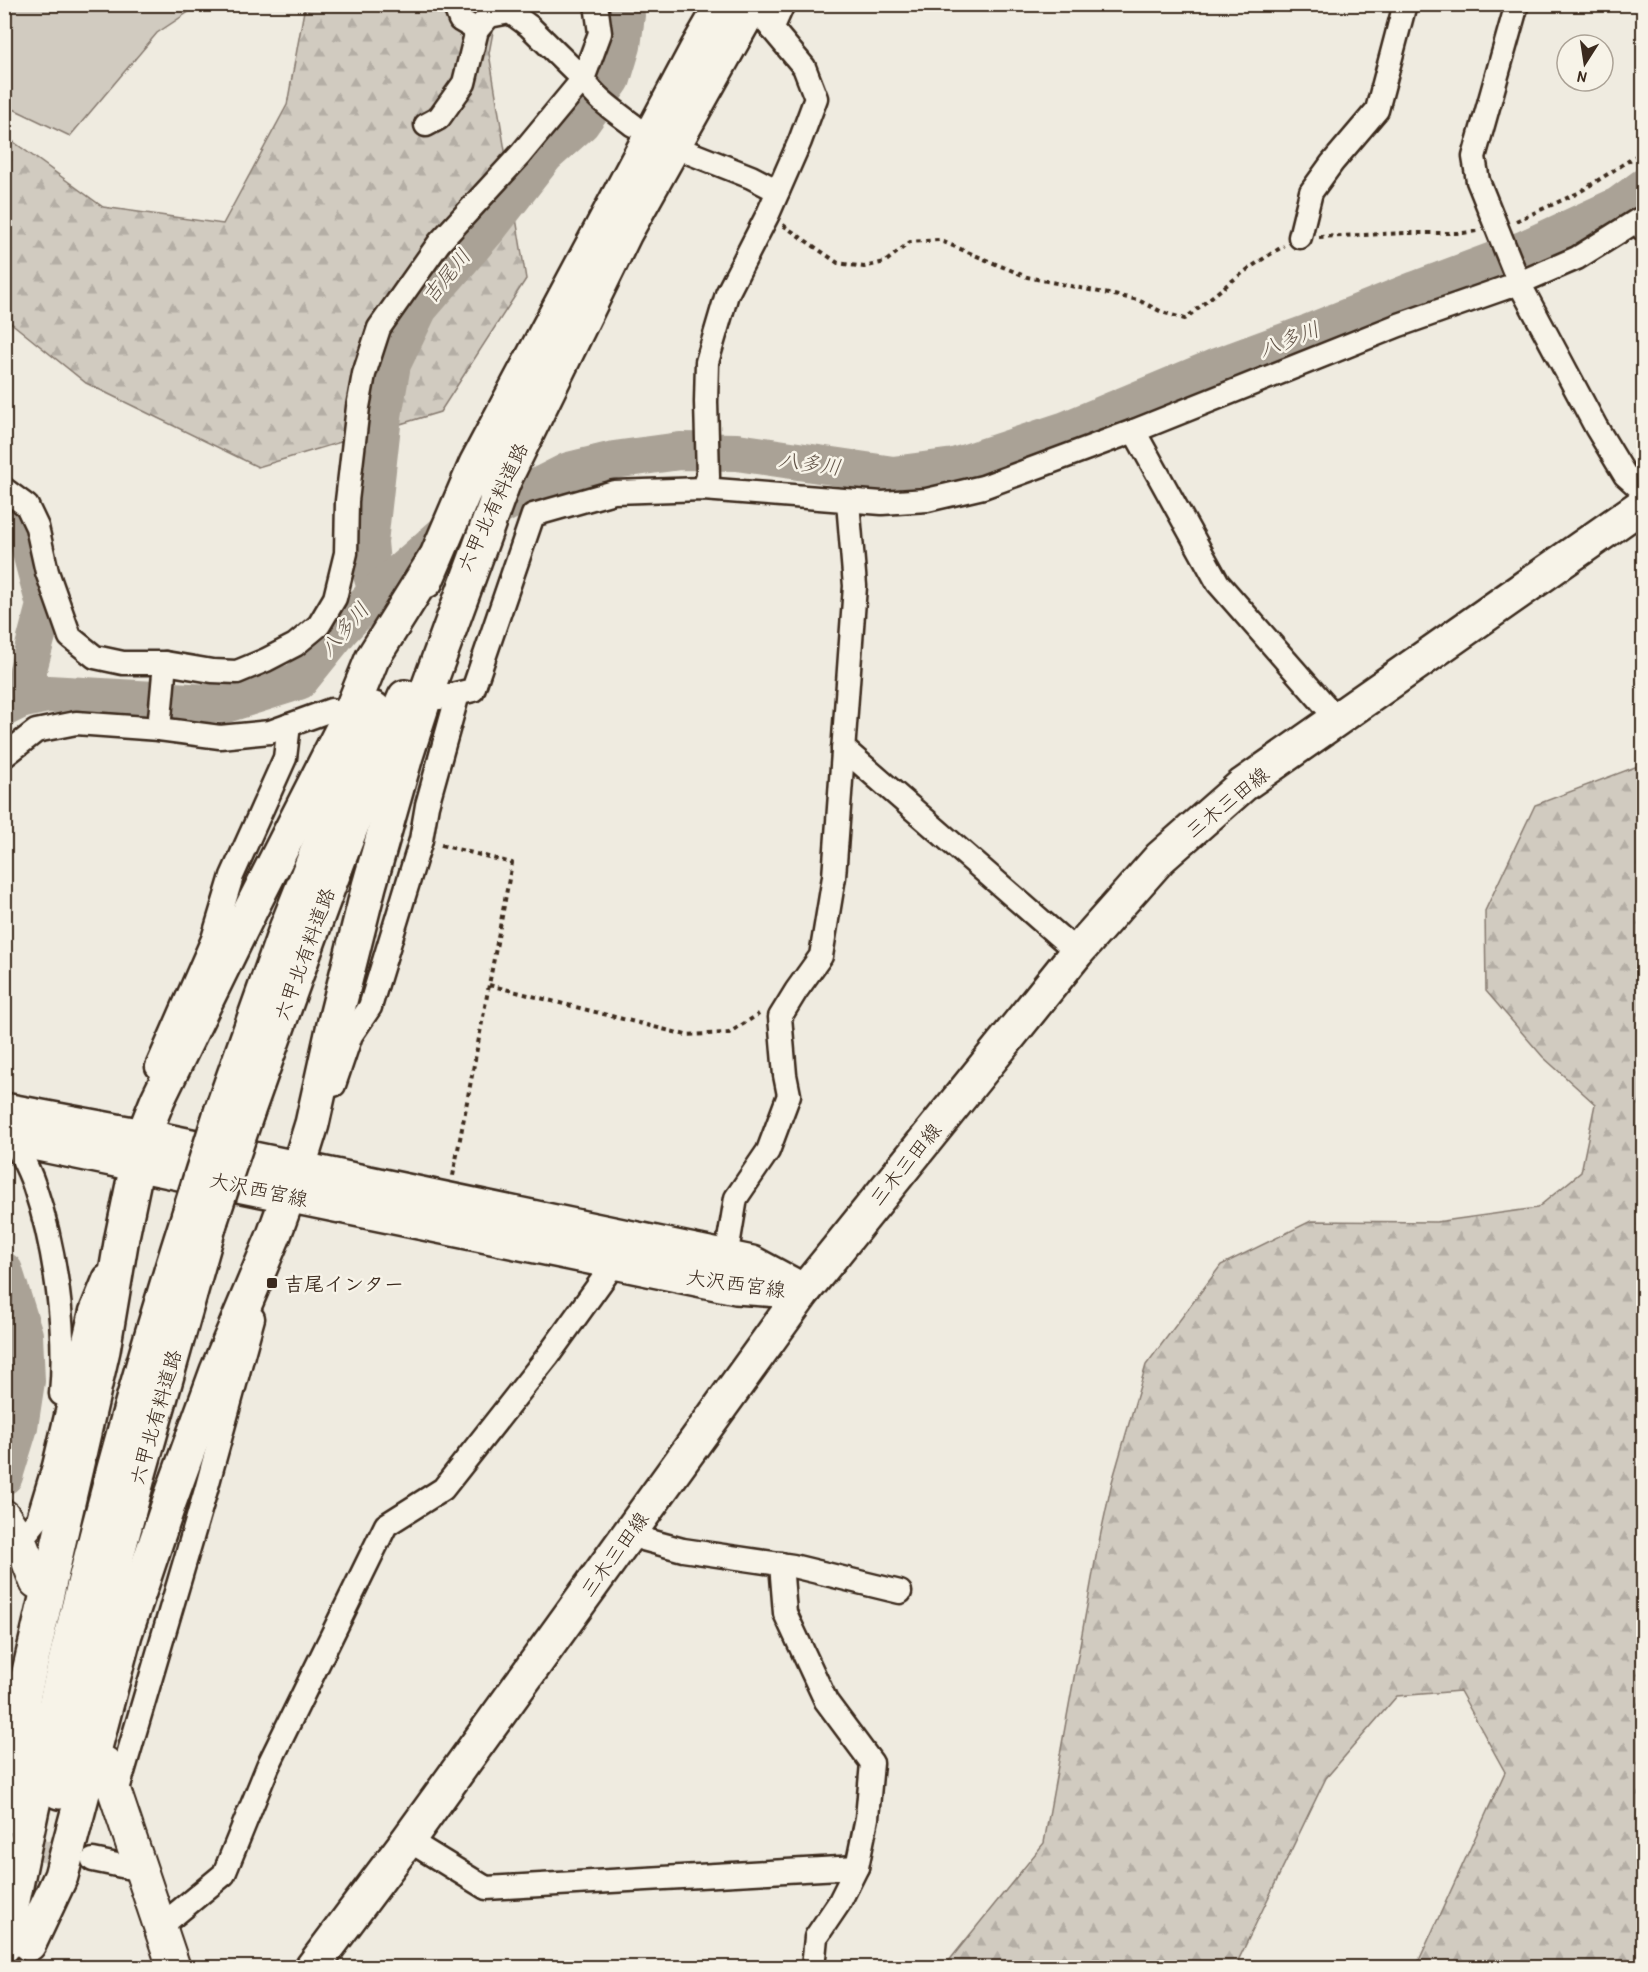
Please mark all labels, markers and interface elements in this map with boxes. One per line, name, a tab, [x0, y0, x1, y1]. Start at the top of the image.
north arrow	[1555, 33, 1615, 93]
text: N	[1575, 66, 1588, 89]
water label: 吉尾川	[415, 242, 477, 310]
water label: 八多川	[1254, 314, 1324, 364]
street label: 六甲北有料道路	[450, 438, 534, 576]
water label: 八多川	[777, 444, 843, 482]
water label: 八多川	[312, 596, 376, 662]
street label: 三木三田線	[1180, 760, 1274, 844]
street label: 六甲北有料道路	[267, 884, 341, 1024]
street label: 三木三田線	[863, 1117, 947, 1211]
street label: 大沢西宮線	[207, 1165, 311, 1213]
street label: 大沢西宮線	[685, 1263, 787, 1303]
place label: 吉尾インター	[284, 1270, 404, 1297]
marker: 吉尾インター	[265, 1276, 279, 1290]
street label: 六甲北有料道路	[123, 1346, 187, 1488]
street label: 三木三田線	[574, 1506, 654, 1602]

